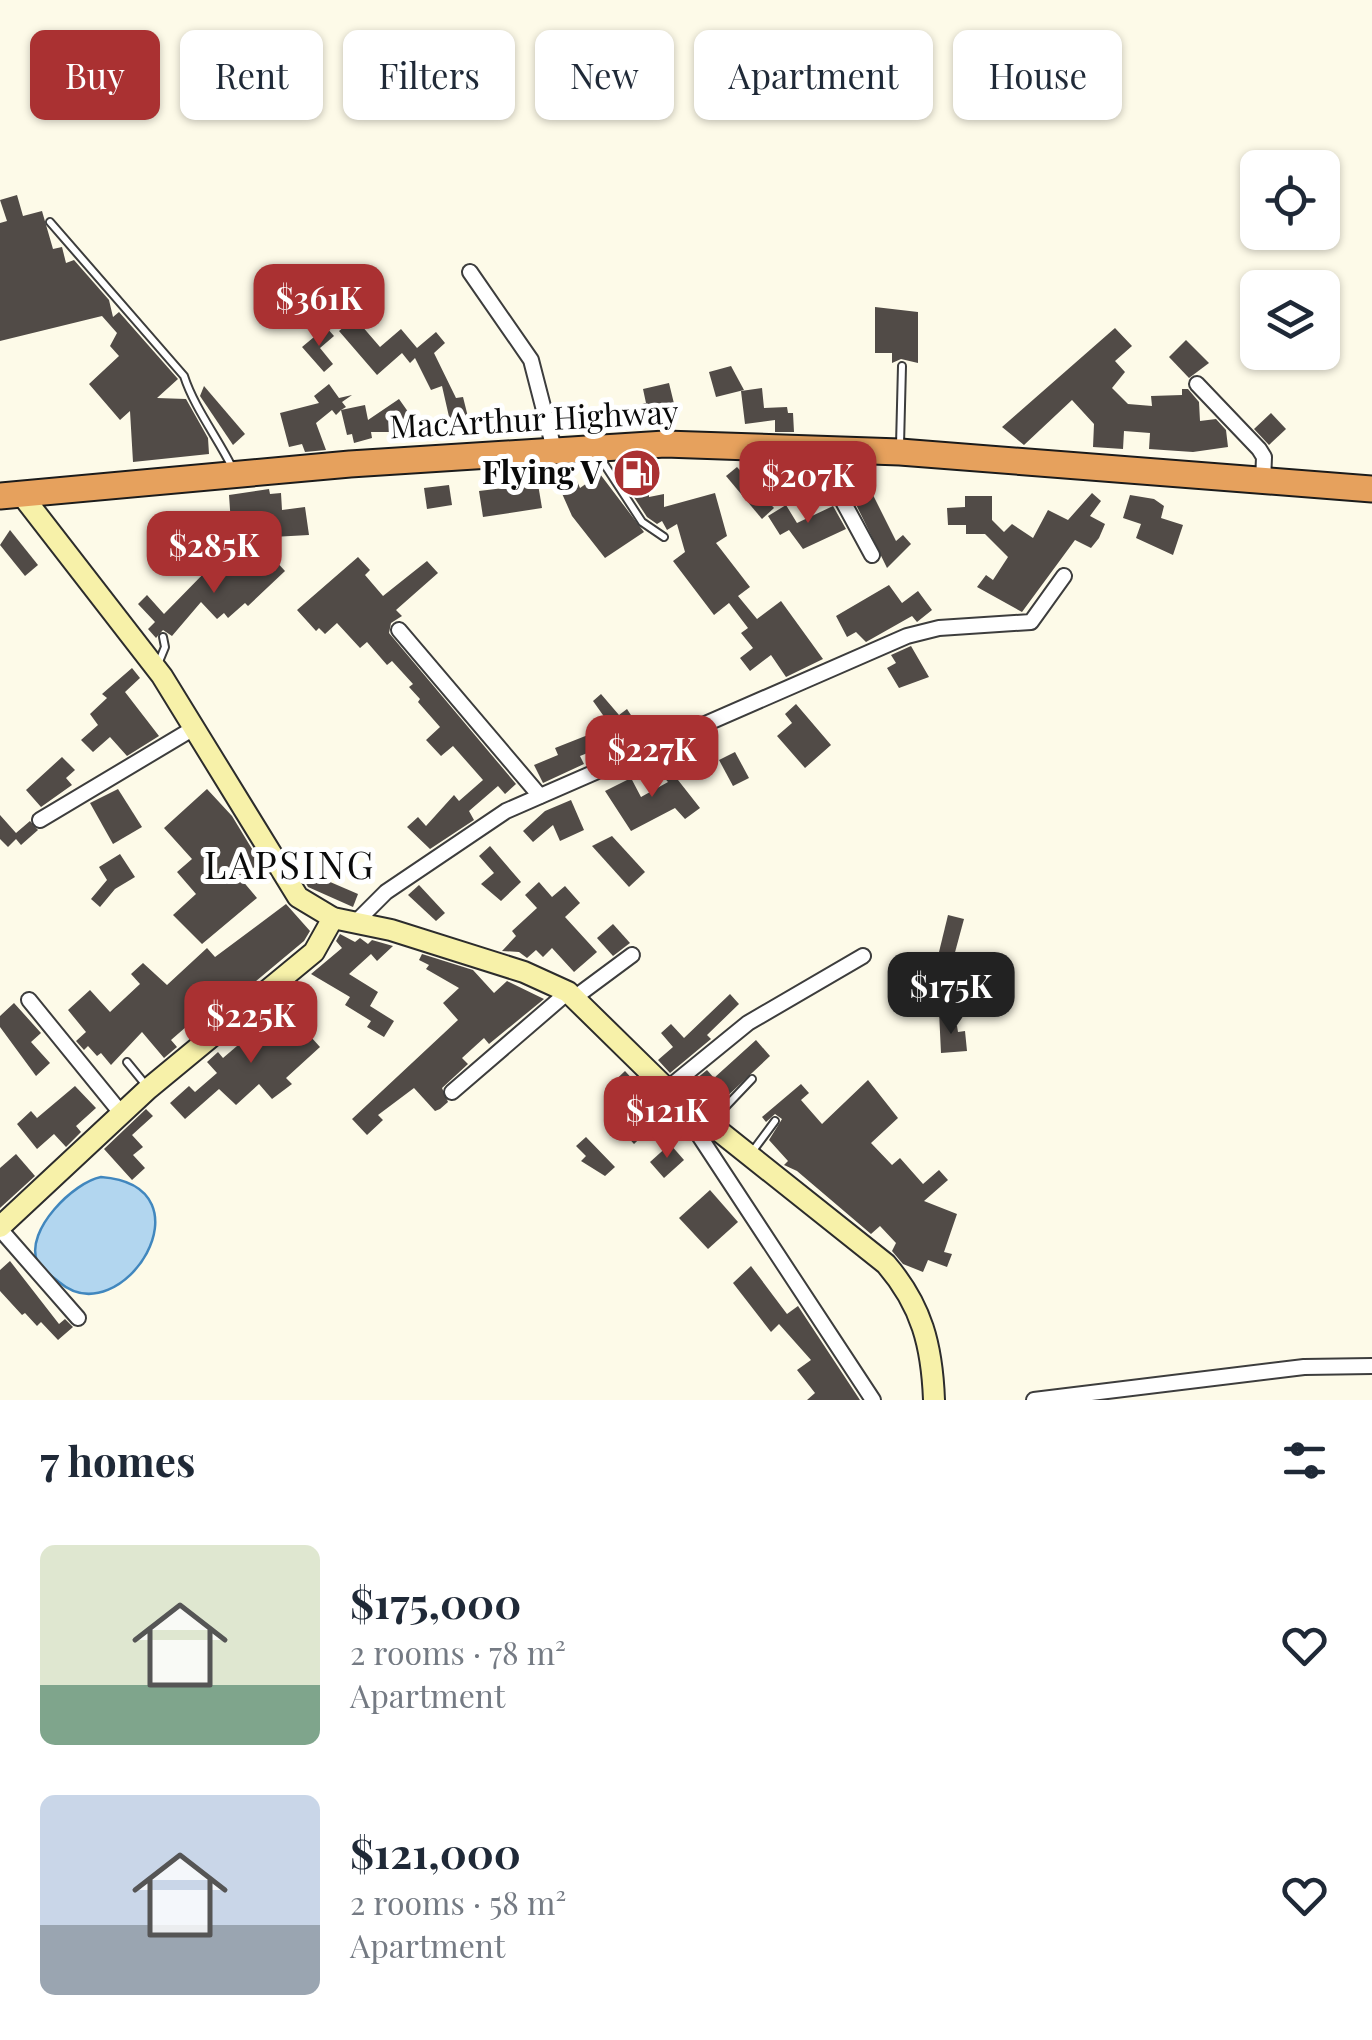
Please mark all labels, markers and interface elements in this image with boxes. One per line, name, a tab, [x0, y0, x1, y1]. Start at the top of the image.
chip: Buy	[30, 30, 160, 120]
chip: Rent	[180, 30, 323, 120]
chip: Filters	[343, 30, 515, 120]
chip: New	[535, 30, 674, 120]
chip: Apartment	[694, 30, 933, 120]
chip: House	[953, 30, 1122, 120]
map controls	[1240, 150, 1340, 370]
button: locate	[1240, 150, 1340, 250]
pin: $361K	[249, 264, 389, 349]
button: layers	[1240, 270, 1340, 370]
text: $361K	[276, 275, 362, 318]
street label: MacArthur Highway	[388, 388, 679, 447]
pin: $207K	[738, 441, 878, 526]
fuel station icon: Flying V	[611, 447, 663, 499]
place label: Flying V	[482, 449, 603, 492]
text: $207K	[761, 452, 855, 495]
pin: $285K	[144, 511, 284, 596]
text: $285K	[169, 522, 259, 565]
pin: $227K	[582, 715, 722, 800]
text: $227K	[607, 726, 697, 769]
district label: LAPSING	[204, 838, 376, 889]
pin: $175K	[881, 952, 1021, 1037]
text: $175K	[910, 963, 992, 1006]
pin: $225K	[181, 981, 321, 1066]
text: $225K	[206, 992, 296, 1035]
pin: $121K	[597, 1076, 737, 1161]
text: $121K	[626, 1087, 708, 1130]
text: 7 homes	[40, 1432, 195, 1488]
icon: filters	[1277, 1433, 1332, 1488]
text: $175,000	[350, 1574, 521, 1630]
icon: home	[120, 1585, 240, 1705]
icon: heart	[1277, 1618, 1332, 1673]
text: 2 rooms · 78 m²	[350, 1630, 566, 1673]
text: Apartment	[350, 1673, 505, 1716]
text: $121,000	[350, 1824, 521, 1880]
icon: home	[120, 1835, 240, 1955]
icon: heart	[1277, 1868, 1332, 1923]
text: 2 rooms · 58 m²	[350, 1880, 566, 1923]
text: Apartment	[350, 1923, 505, 1966]

